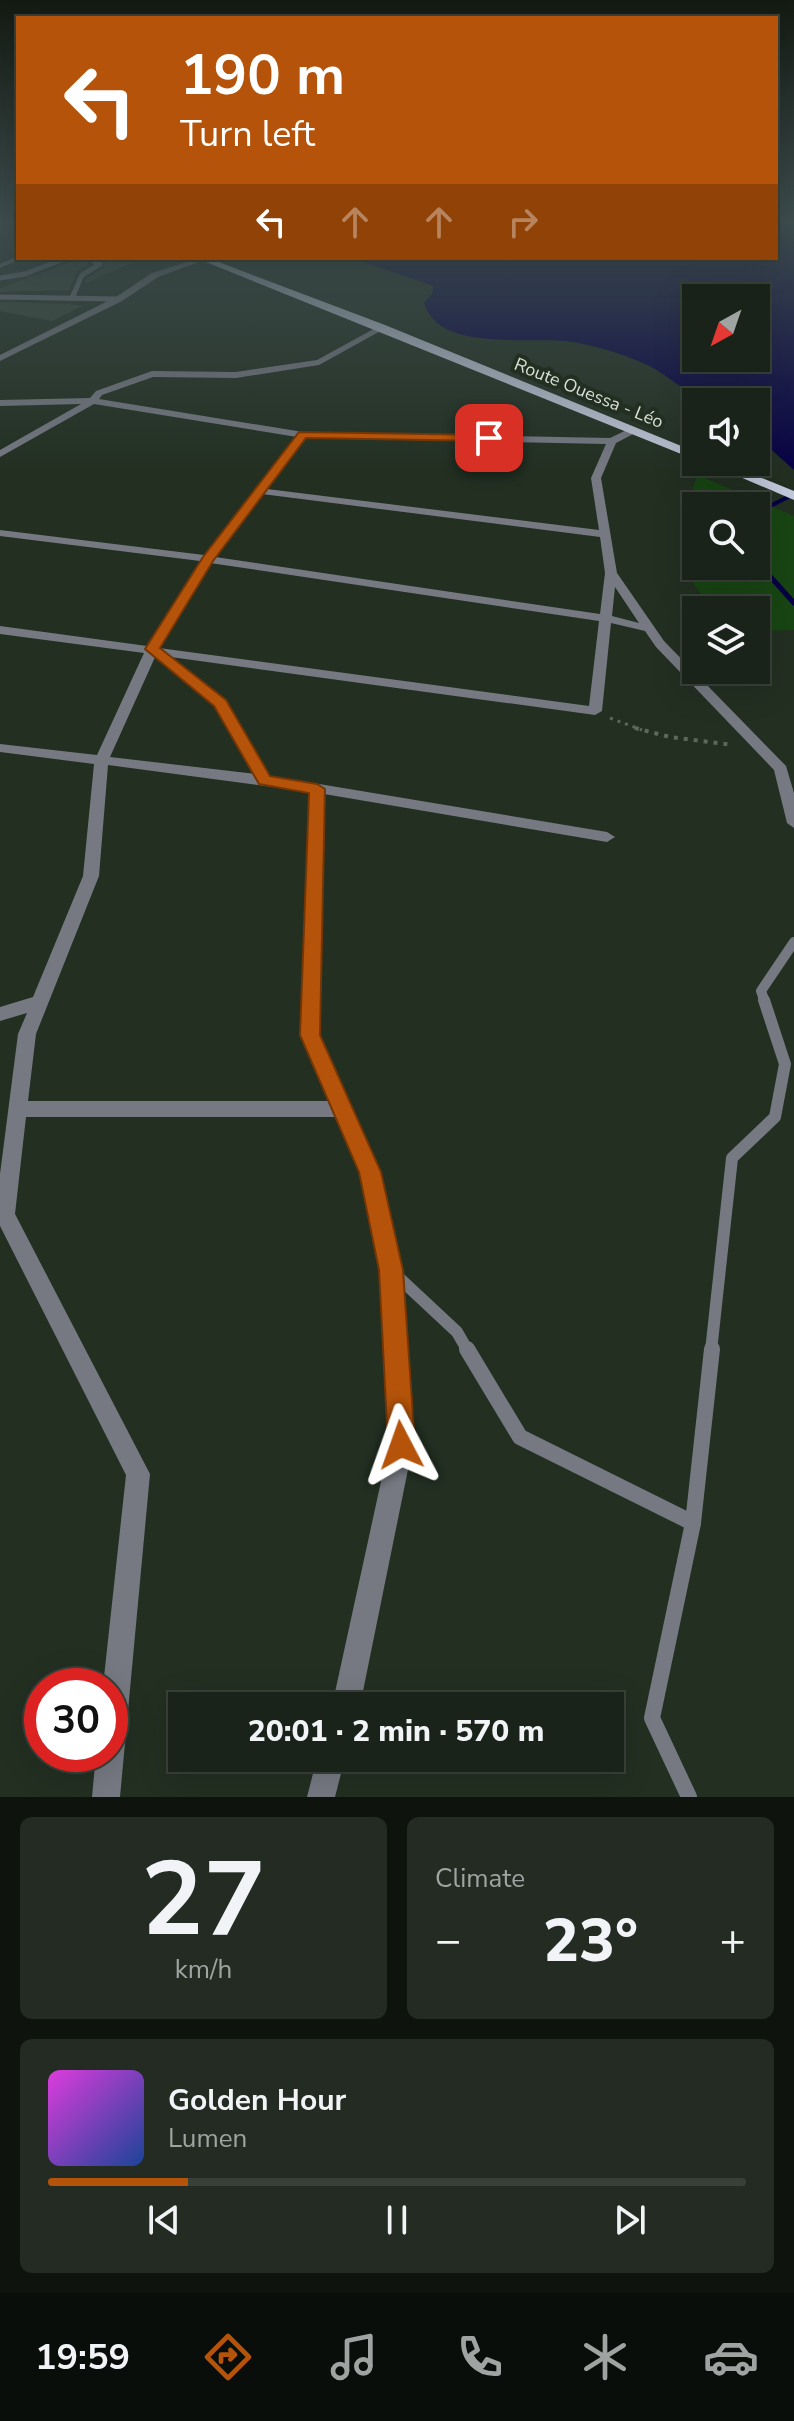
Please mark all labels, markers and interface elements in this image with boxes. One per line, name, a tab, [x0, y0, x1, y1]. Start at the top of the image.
text: 190 m	[180, 37, 345, 114]
icon: left	[48, 48, 152, 152]
text: Turn left	[180, 110, 315, 159]
icon: left	[249, 200, 293, 244]
icon: ahead	[333, 200, 377, 244]
icon: ahead	[417, 200, 461, 244]
icon: right	[501, 200, 545, 244]
north arrow	[682, 284, 770, 372]
map controls	[682, 284, 770, 684]
street label: Route Ouessa - Léo	[511, 352, 667, 434]
button: sound	[682, 388, 770, 476]
pin	[455, 404, 523, 472]
icon: arrive	[467, 416, 511, 460]
button: search	[682, 492, 770, 580]
button: layers	[682, 596, 770, 684]
position arrow	[359, 1403, 443, 1487]
speed limit sign: 30	[24, 1668, 128, 1772]
text: 20:01 · 2 min · 570 m	[248, 1711, 544, 1752]
text: 27	[141, 1829, 266, 1971]
text: Climate	[435, 1861, 525, 1896]
text: 23°	[543, 1900, 638, 1982]
text: −	[435, 1911, 461, 1971]
text: +	[720, 1911, 746, 1971]
text: km/h	[175, 1952, 232, 1987]
text: Golden Hour	[168, 2080, 346, 2121]
text: Lumen	[168, 2121, 247, 2156]
icon: previous	[142, 2198, 186, 2242]
icon: pause	[375, 2198, 419, 2242]
icon: next	[608, 2198, 652, 2242]
icon: directions	[200, 2329, 256, 2385]
icon: music	[326, 2329, 382, 2385]
icon: phone	[452, 2329, 508, 2385]
icon: climate	[577, 2329, 633, 2385]
icon: car	[703, 2329, 759, 2385]
text: 19:59	[35, 2333, 130, 2382]

